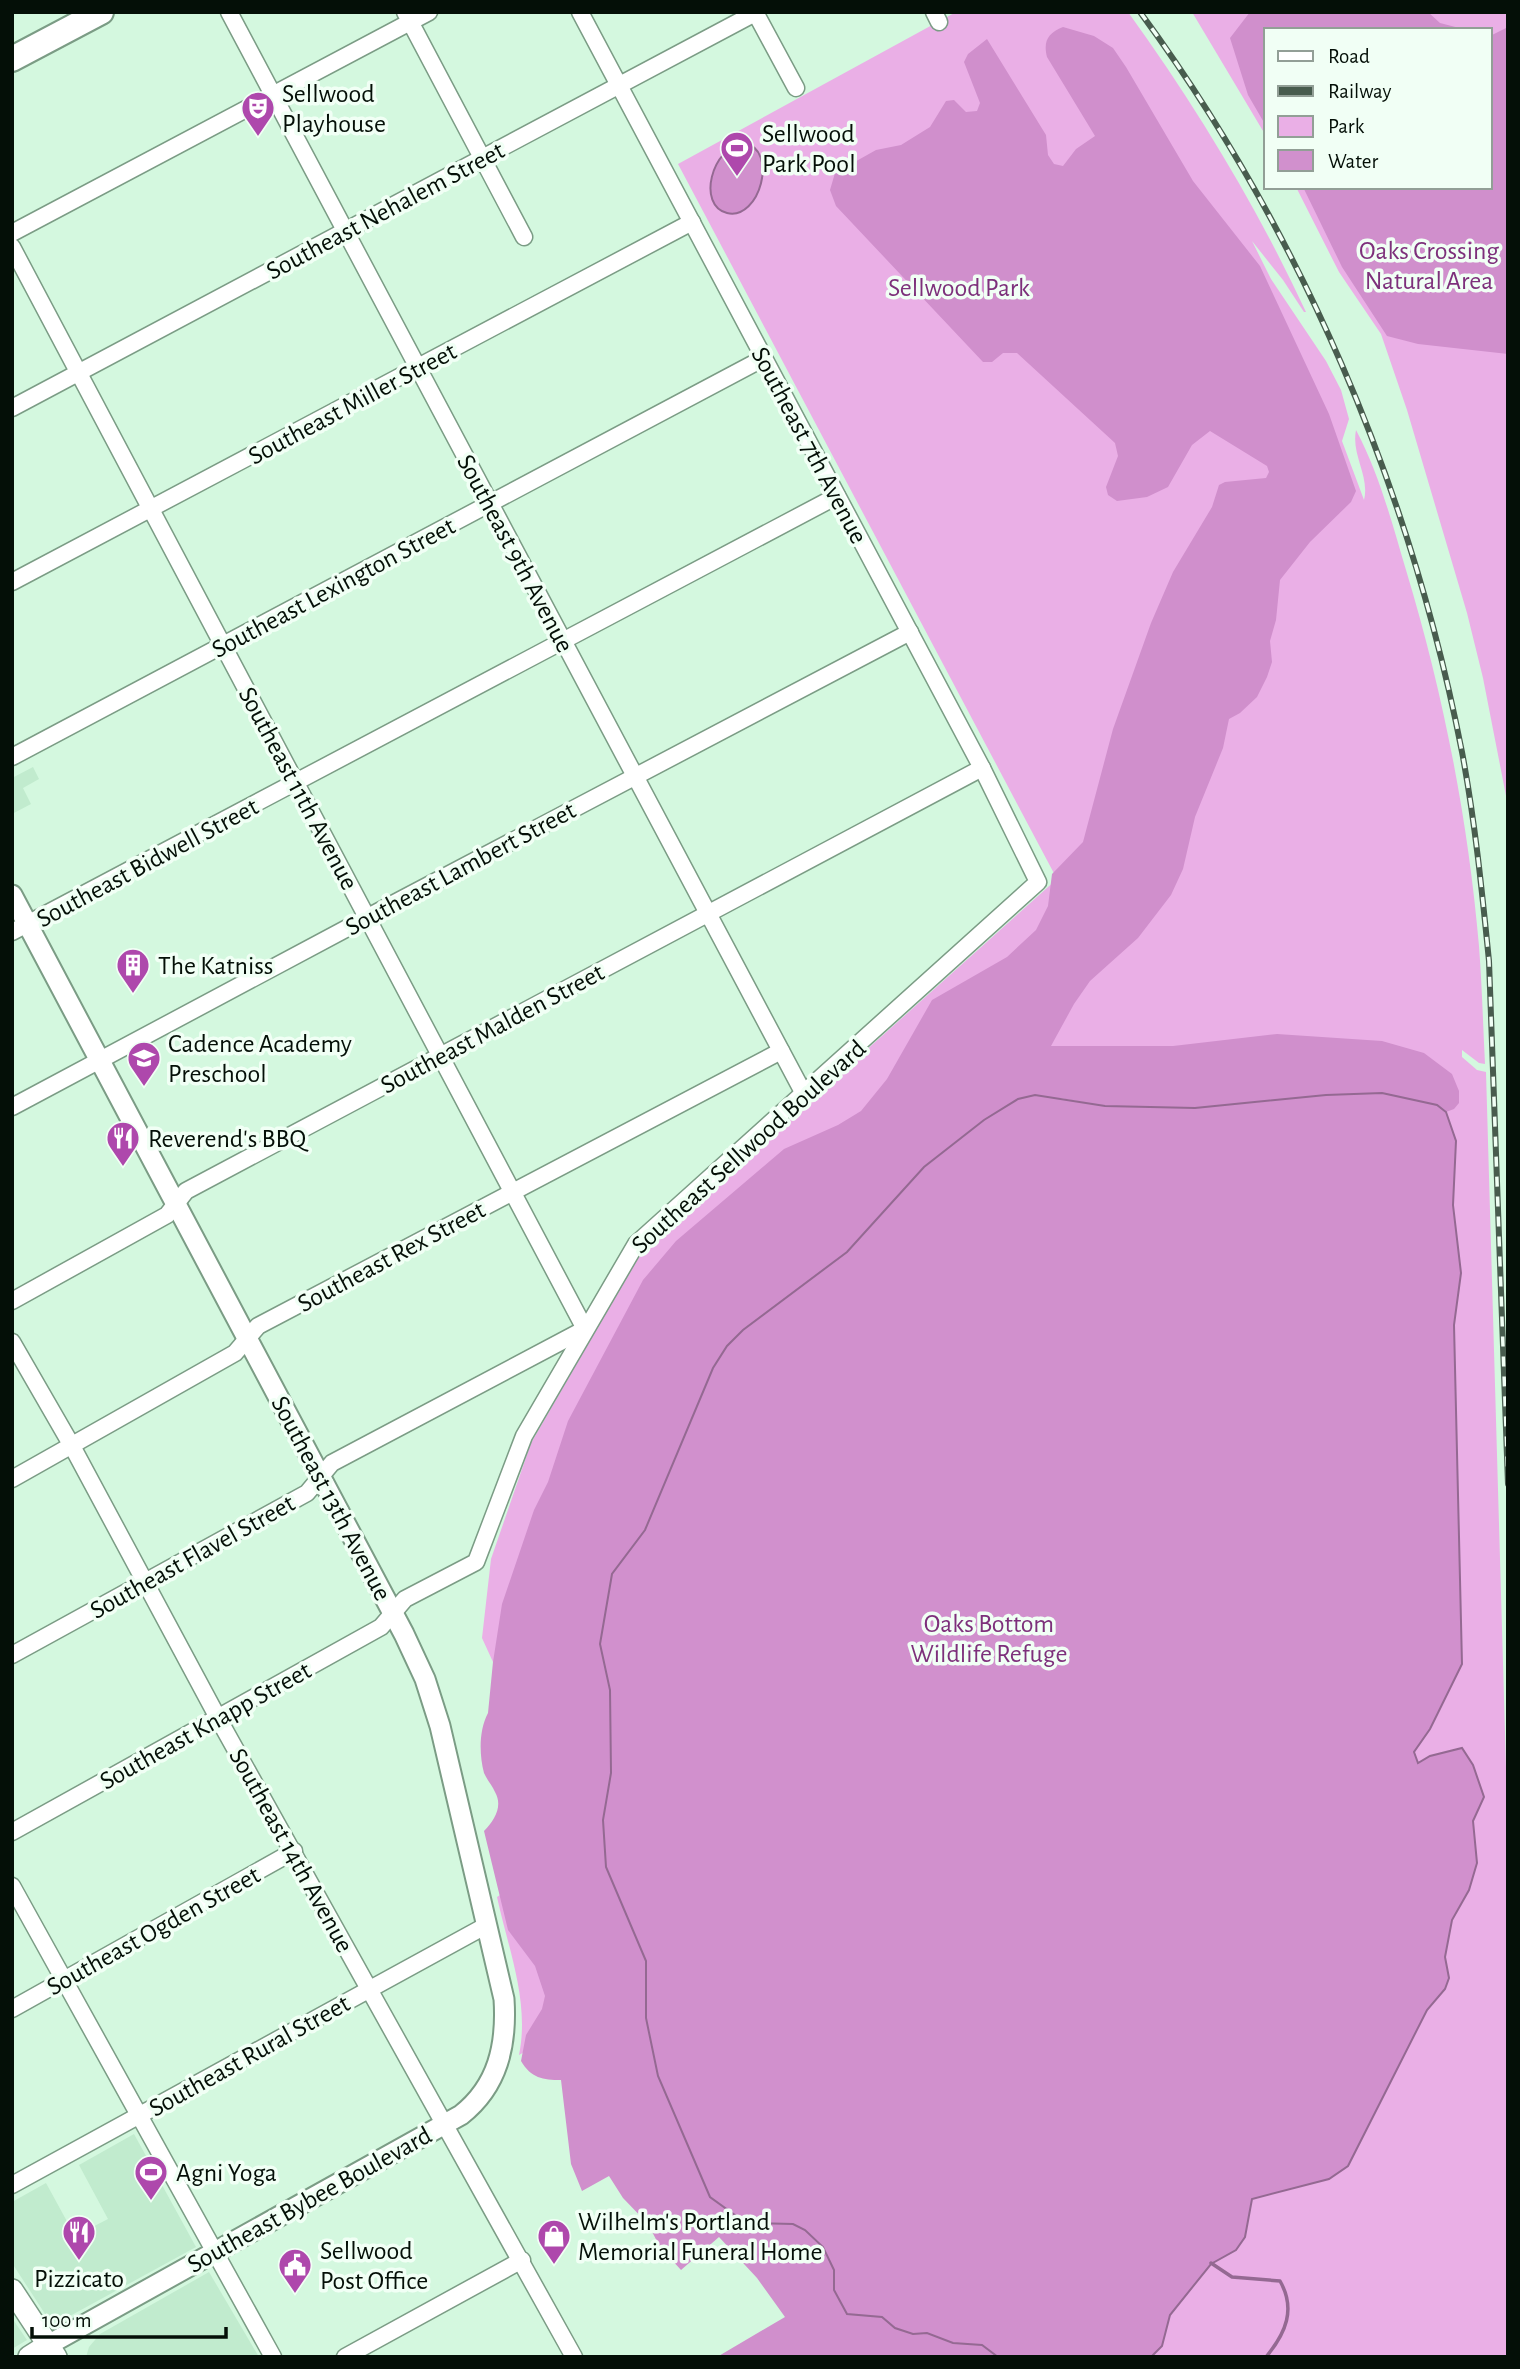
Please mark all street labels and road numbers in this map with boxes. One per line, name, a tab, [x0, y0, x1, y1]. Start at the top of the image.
street label: Southeast Nehalem Street	[262, 137, 509, 285]
street label: Southeast Miller Street	[244, 338, 461, 470]
street label: Southeast 7th Avenue	[746, 343, 872, 548]
street label: Southeast 9th Avenue	[452, 450, 578, 657]
street label: Southeast Lexington Street	[208, 513, 459, 663]
street label: Southeast 11th Avenue	[234, 683, 363, 894]
street label: Southeast Bidwell Street	[32, 793, 263, 932]
street label: Southeast Lambert Street	[341, 797, 580, 941]
street label: Southeast Malden Street	[377, 959, 608, 1099]
street label: Southeast Sellwood Boulevard	[627, 1035, 871, 1258]
street label: Southeast Rex Street	[293, 1197, 489, 1317]
street label: Southeast 13th Avenue	[266, 1392, 396, 1605]
street label: Southeast Flavel Street	[86, 1490, 299, 1624]
street label: Southeast Knapp Street	[95, 1657, 315, 1795]
street label: Southeast 14th Avenue	[224, 1744, 358, 1957]
street label: Southeast Ogden Street	[43, 1861, 264, 2000]
street label: Southeast Rural Street	[145, 1990, 354, 2122]
street label: Southeast Bybee Boulevard	[183, 2122, 436, 2278]

